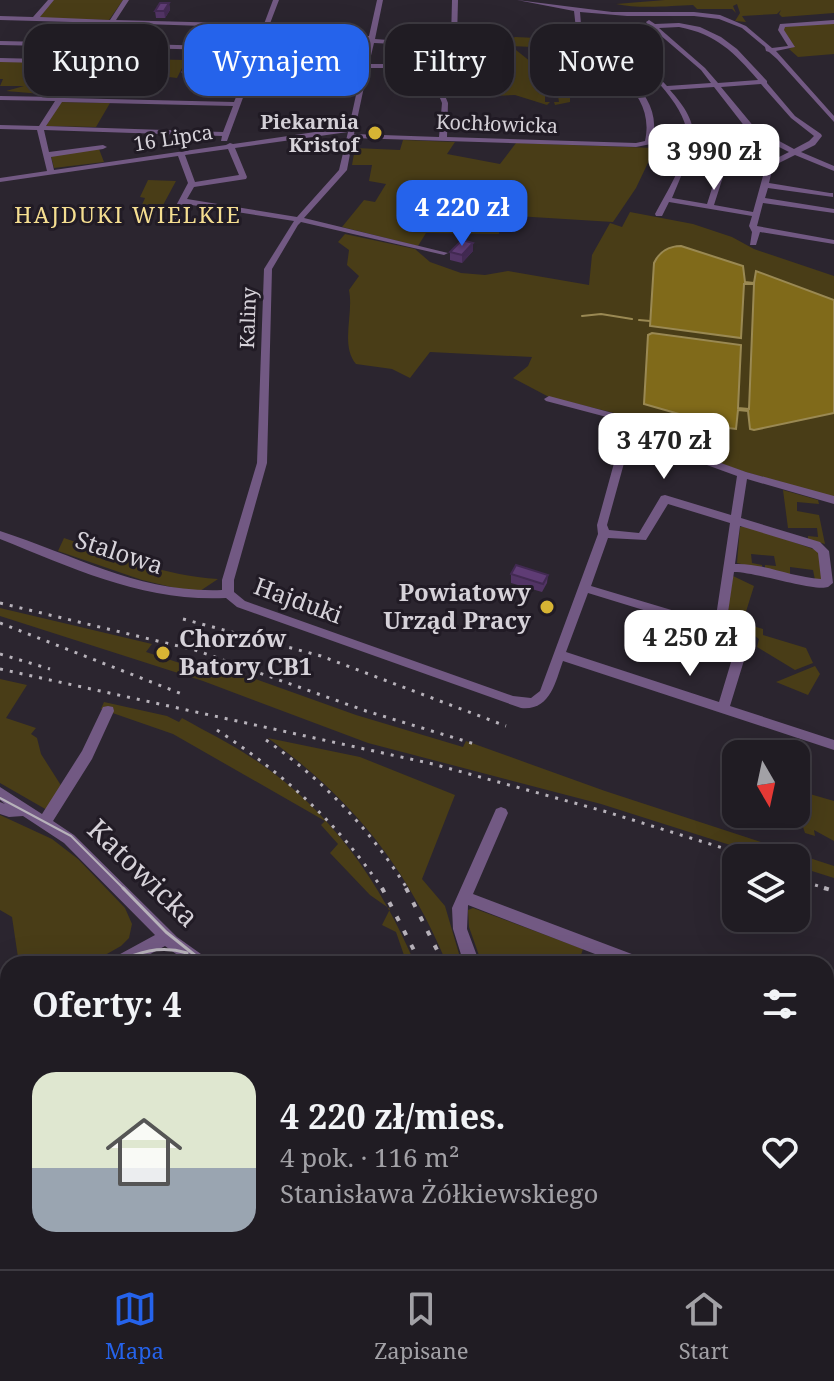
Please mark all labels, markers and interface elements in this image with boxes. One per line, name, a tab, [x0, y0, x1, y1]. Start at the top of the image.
chip: Kupno	[24, 24, 168, 96]
chip: Wynajem	[184, 24, 369, 96]
chip: Filtry	[385, 24, 514, 96]
chip: Nowe	[530, 24, 663, 96]
place label: Piekarnia Kristof	[260, 108, 361, 158]
street label: Kochłowicka	[436, 108, 559, 139]
street label: 16 Lipca	[131, 118, 214, 157]
marker: Piekarnia Kristof	[366, 124, 384, 142]
pin: 3 990 zł	[631, 124, 797, 192]
text: 3 990 zł	[666, 132, 762, 168]
pin: 4 220 zł	[379, 180, 545, 248]
text: 4 220 zł	[414, 188, 510, 224]
district label: HAJDUKI WIELKIE	[14, 199, 242, 229]
street label: Kaliny	[233, 286, 262, 349]
pin: 3 470 zł	[581, 413, 747, 481]
text: 3 470 zł	[616, 421, 712, 457]
street label: Stalowa	[71, 522, 168, 581]
street label: Hajduki	[250, 568, 347, 631]
place label: Powiatowy Urząd Pracy	[383, 575, 531, 636]
marker: Powiatowy Urząd Pracy	[538, 598, 556, 616]
pin: 4 250 zł	[607, 610, 773, 678]
text: 4 250 zł	[642, 618, 738, 654]
place label: Chorzów Batory CB1	[179, 621, 312, 682]
marker: Chorzów Batory CB1	[154, 644, 172, 662]
north arrow	[722, 740, 810, 828]
map controls	[722, 740, 810, 932]
street label: Katowicka	[80, 810, 207, 935]
button: layers	[722, 844, 810, 932]
text: Oferty: 4	[32, 981, 182, 1027]
icon: filters	[758, 982, 802, 1026]
text: 4 220 zł/mies.	[280, 1093, 506, 1139]
icon: home	[96, 1104, 192, 1200]
icon: heart	[758, 1130, 802, 1174]
text: 4 pok. · 116 m²	[280, 1139, 459, 1175]
text: Stanisława Żółkiewskiego	[280, 1175, 598, 1211]
tab: Mapa	[105, 1287, 164, 1365]
tab: Zapisane	[374, 1287, 468, 1365]
tab: Start	[679, 1287, 729, 1365]

